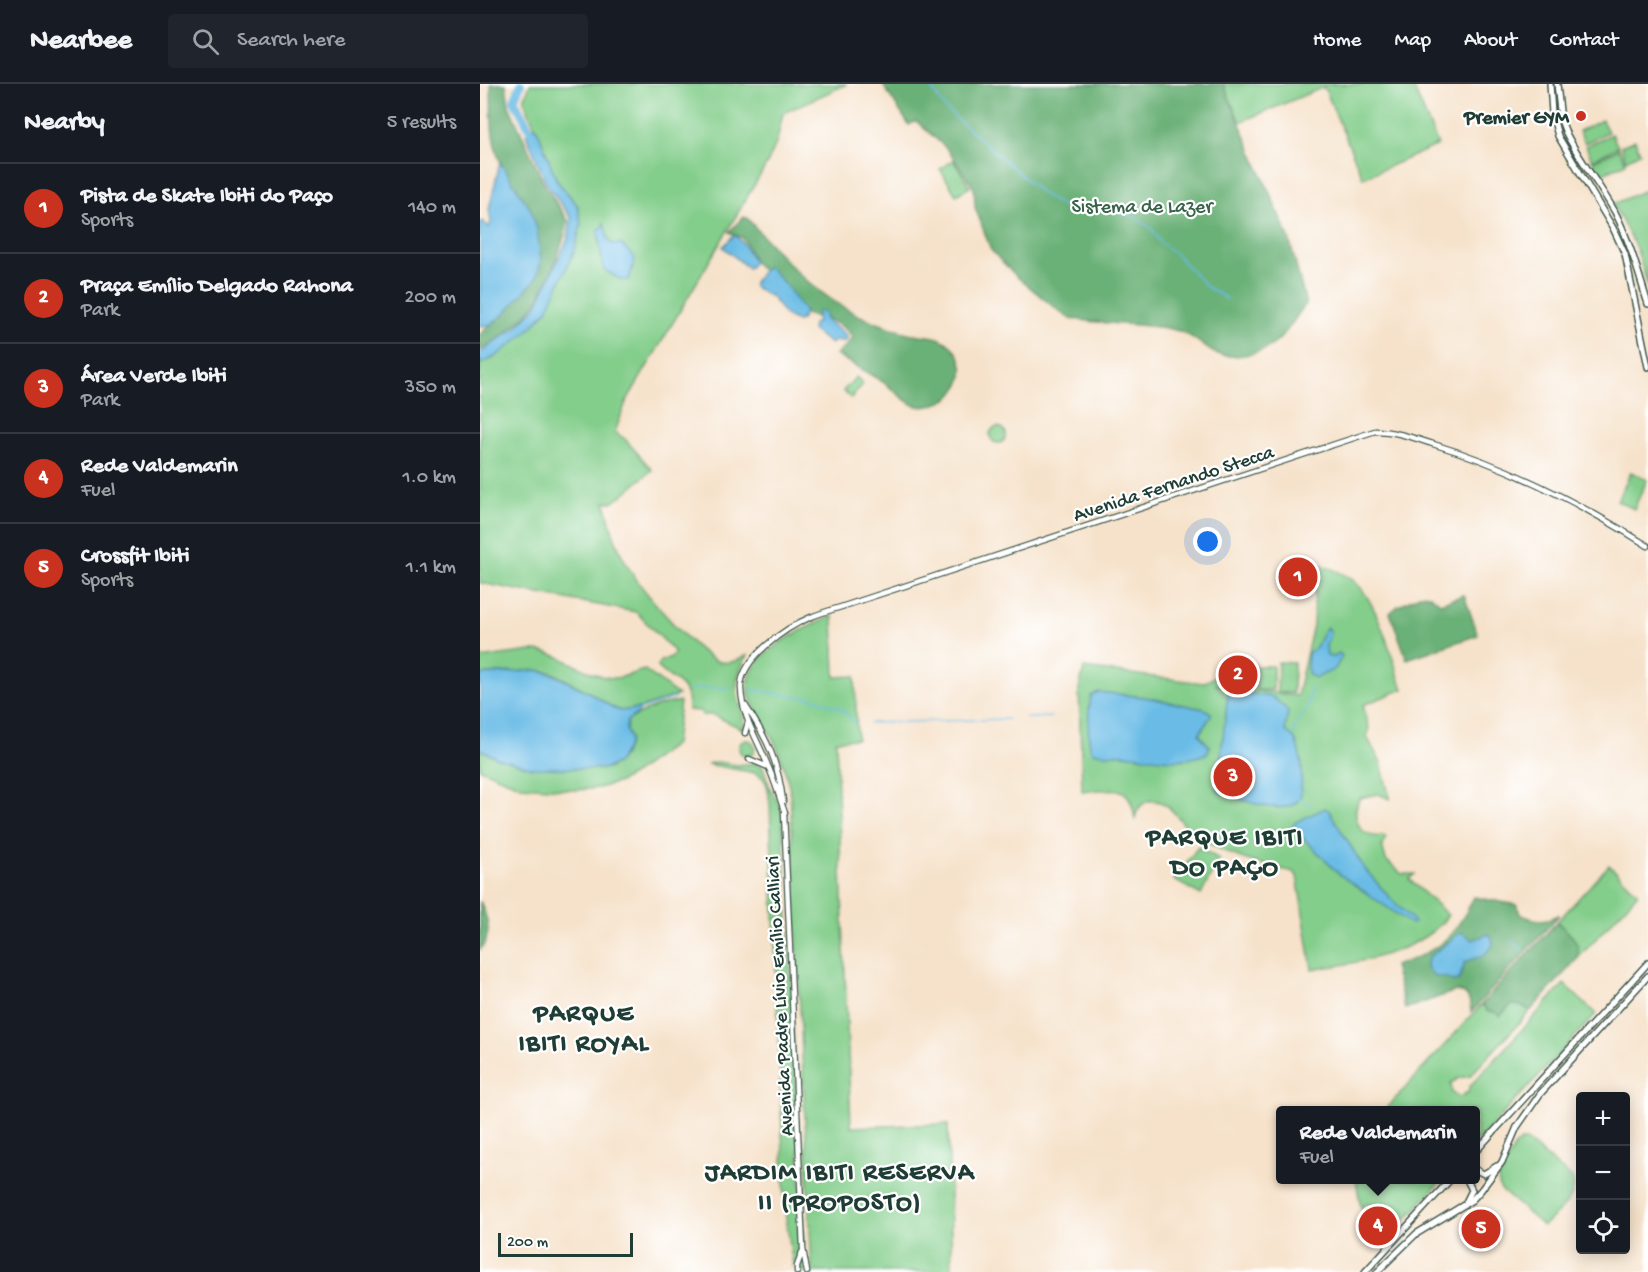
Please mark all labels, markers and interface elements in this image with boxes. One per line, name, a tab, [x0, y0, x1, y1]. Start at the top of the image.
search box	[168, 14, 588, 68]
text: Nearbee	[30, 25, 132, 58]
icon: search	[189, 25, 222, 58]
text: Search here	[237, 28, 345, 54]
text: Home	[1313, 29, 1361, 54]
text: Map	[1394, 29, 1431, 54]
text: About	[1464, 29, 1517, 54]
text: Contact	[1550, 29, 1618, 54]
text: Nearby	[24, 108, 105, 139]
place label: Premier GYM	[1463, 108, 1570, 131]
marker: Premier GYM	[1574, 109, 1588, 123]
text: 5 results	[387, 112, 456, 135]
text: Pista de Skate Ibiti do Paço	[81, 184, 333, 210]
text: 1	[39, 197, 48, 220]
text: 140 m	[408, 197, 456, 220]
park label: Sistema de Lazer	[1072, 197, 1214, 220]
text: Sports	[81, 210, 133, 233]
text: Praça Emílio Delgado Rahona	[81, 274, 353, 300]
text: 2	[39, 287, 48, 310]
text: 200 m	[405, 287, 456, 310]
text: Park	[81, 300, 119, 323]
text: Área Verde Ibiti	[81, 364, 227, 390]
text: 3	[38, 377, 49, 400]
text: 350 m	[405, 377, 456, 400]
text: Park	[81, 390, 119, 413]
street label: Avenida Fernando Stecca	[1071, 442, 1278, 529]
text: Rede Valdemarin	[81, 454, 238, 480]
text: 4	[39, 467, 48, 490]
text: 1.0 km	[402, 467, 456, 490]
text: Fuel	[81, 480, 115, 503]
your location	[1193, 527, 1222, 556]
text: Crossfit Ibiti	[81, 544, 189, 570]
pin: 1	[1278, 554, 1318, 600]
text: 5	[38, 557, 49, 580]
text: 1.1 km	[406, 557, 456, 580]
text: Sports	[81, 570, 133, 593]
pin: 2	[1218, 652, 1257, 698]
pin: 3	[1214, 754, 1252, 800]
district label: PARQUE IBITI DO PAÇO	[1144, 824, 1304, 885]
street label: Avenida Padre Lívio Emílio Calliari	[763, 855, 800, 1137]
district label: PARQUE IBITI ROYAL	[519, 1000, 649, 1061]
map controls	[1576, 1092, 1630, 1254]
button: +	[1576, 1092, 1630, 1146]
popup	[1276, 1106, 1480, 1184]
text: Rede Valdemarin	[1300, 1121, 1456, 1147]
button: −	[1576, 1146, 1630, 1200]
text: Fuel	[1300, 1147, 1334, 1170]
district label: JARDIM IBITI RESERVA II (PROPOSTO)	[704, 1159, 975, 1220]
button: locate	[1576, 1200, 1630, 1254]
pin: 4	[1358, 1204, 1398, 1248]
pin: 5	[1462, 1206, 1500, 1252]
scale bar	[498, 1230, 633, 1258]
text: 200 m	[507, 1234, 548, 1253]

